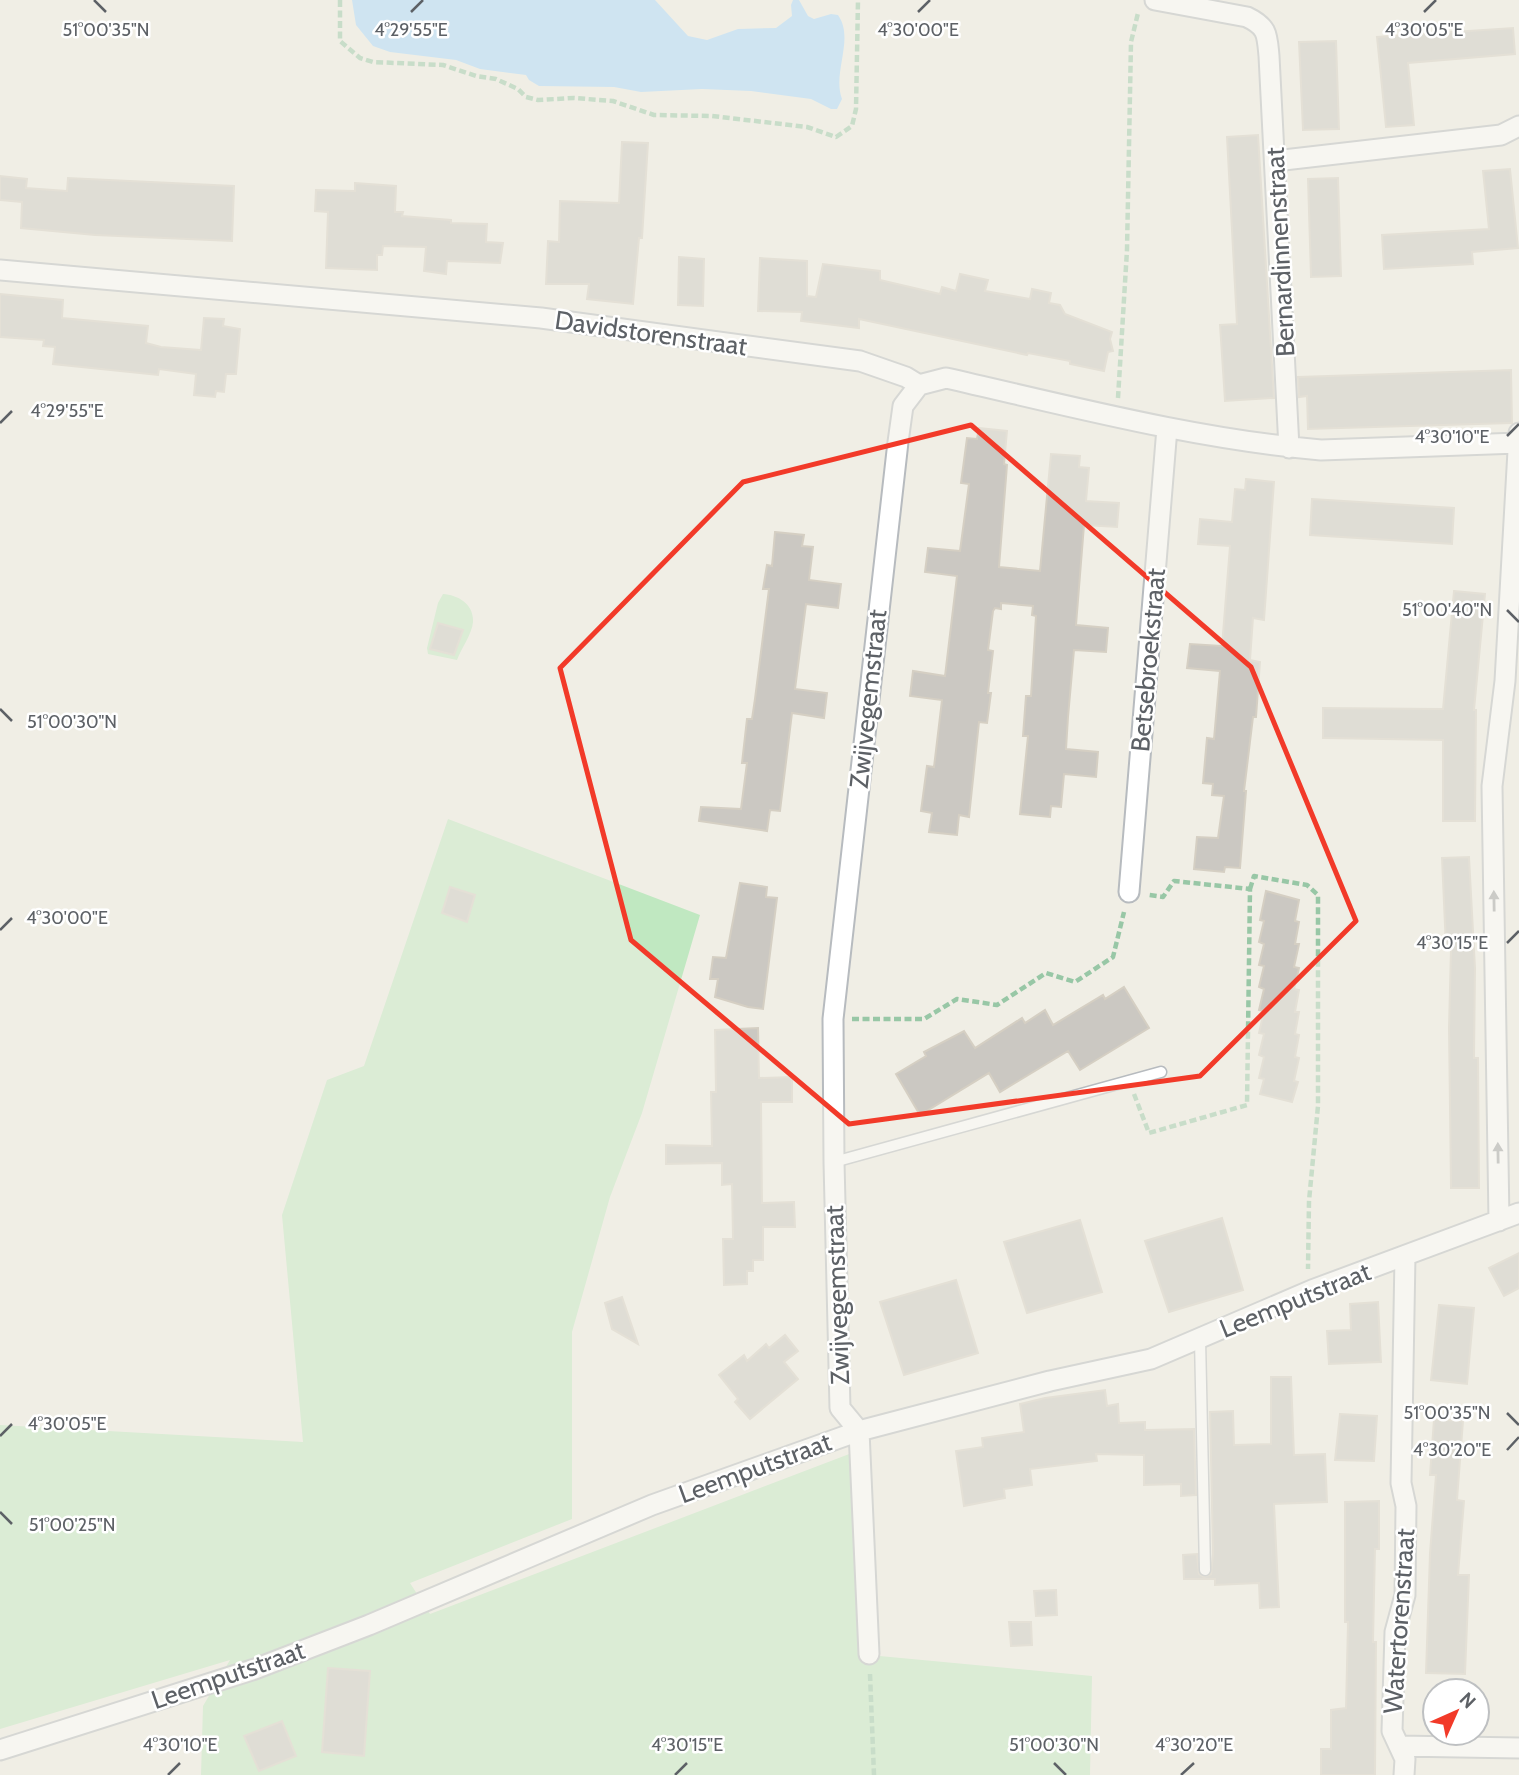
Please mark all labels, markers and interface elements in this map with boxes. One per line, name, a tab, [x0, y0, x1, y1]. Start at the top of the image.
text: 51°00'35"N	[62, 19, 150, 41]
text: 4°29'55"E	[374, 19, 448, 41]
text: 4°30'00"E	[877, 19, 959, 41]
text: 4°30'05"E	[1385, 19, 1463, 41]
street label: Bernardinnenstraat	[1259, 146, 1301, 358]
street label: Davidstorenstraat	[553, 304, 749, 362]
text: 4°29'55"E	[30, 400, 104, 422]
text: 4°30'10"E	[1414, 426, 1490, 448]
street label: Betsebroekstraat	[1124, 567, 1172, 753]
text: 51°00'40"N	[1402, 599, 1492, 621]
street label: Zwijvegemstraat	[843, 608, 893, 790]
text: 51°00'30"N	[27, 711, 117, 733]
one-way arrow	[1488, 890, 1500, 912]
text: 4°30'00"E	[26, 907, 108, 929]
text: 4°30'15"E	[1416, 932, 1488, 954]
one-way arrow	[1492, 1142, 1504, 1164]
street label: Zwijvegemstraat	[818, 1204, 856, 1385]
street label: Leemputstraat	[1215, 1255, 1375, 1345]
text: 51°00'35"N	[1403, 1402, 1491, 1424]
text: 4°30'05"E	[28, 1413, 106, 1435]
street label: Leemputstraat	[674, 1426, 836, 1510]
text: 4°30'20"E	[1413, 1439, 1491, 1461]
text: 51°00'25"N	[29, 1514, 115, 1536]
street label: Watertorenstraat	[1377, 1527, 1421, 1715]
street label: Leemputstraat	[147, 1634, 309, 1716]
north arrow	[1421, 1677, 1491, 1747]
text: N	[1455, 1687, 1481, 1713]
text: 4°30'10"E	[142, 1734, 218, 1756]
text: 4°30'15"E	[651, 1734, 723, 1756]
text: 51°00'30"N	[1009, 1734, 1099, 1756]
text: 4°30'20"E	[1155, 1734, 1233, 1756]

